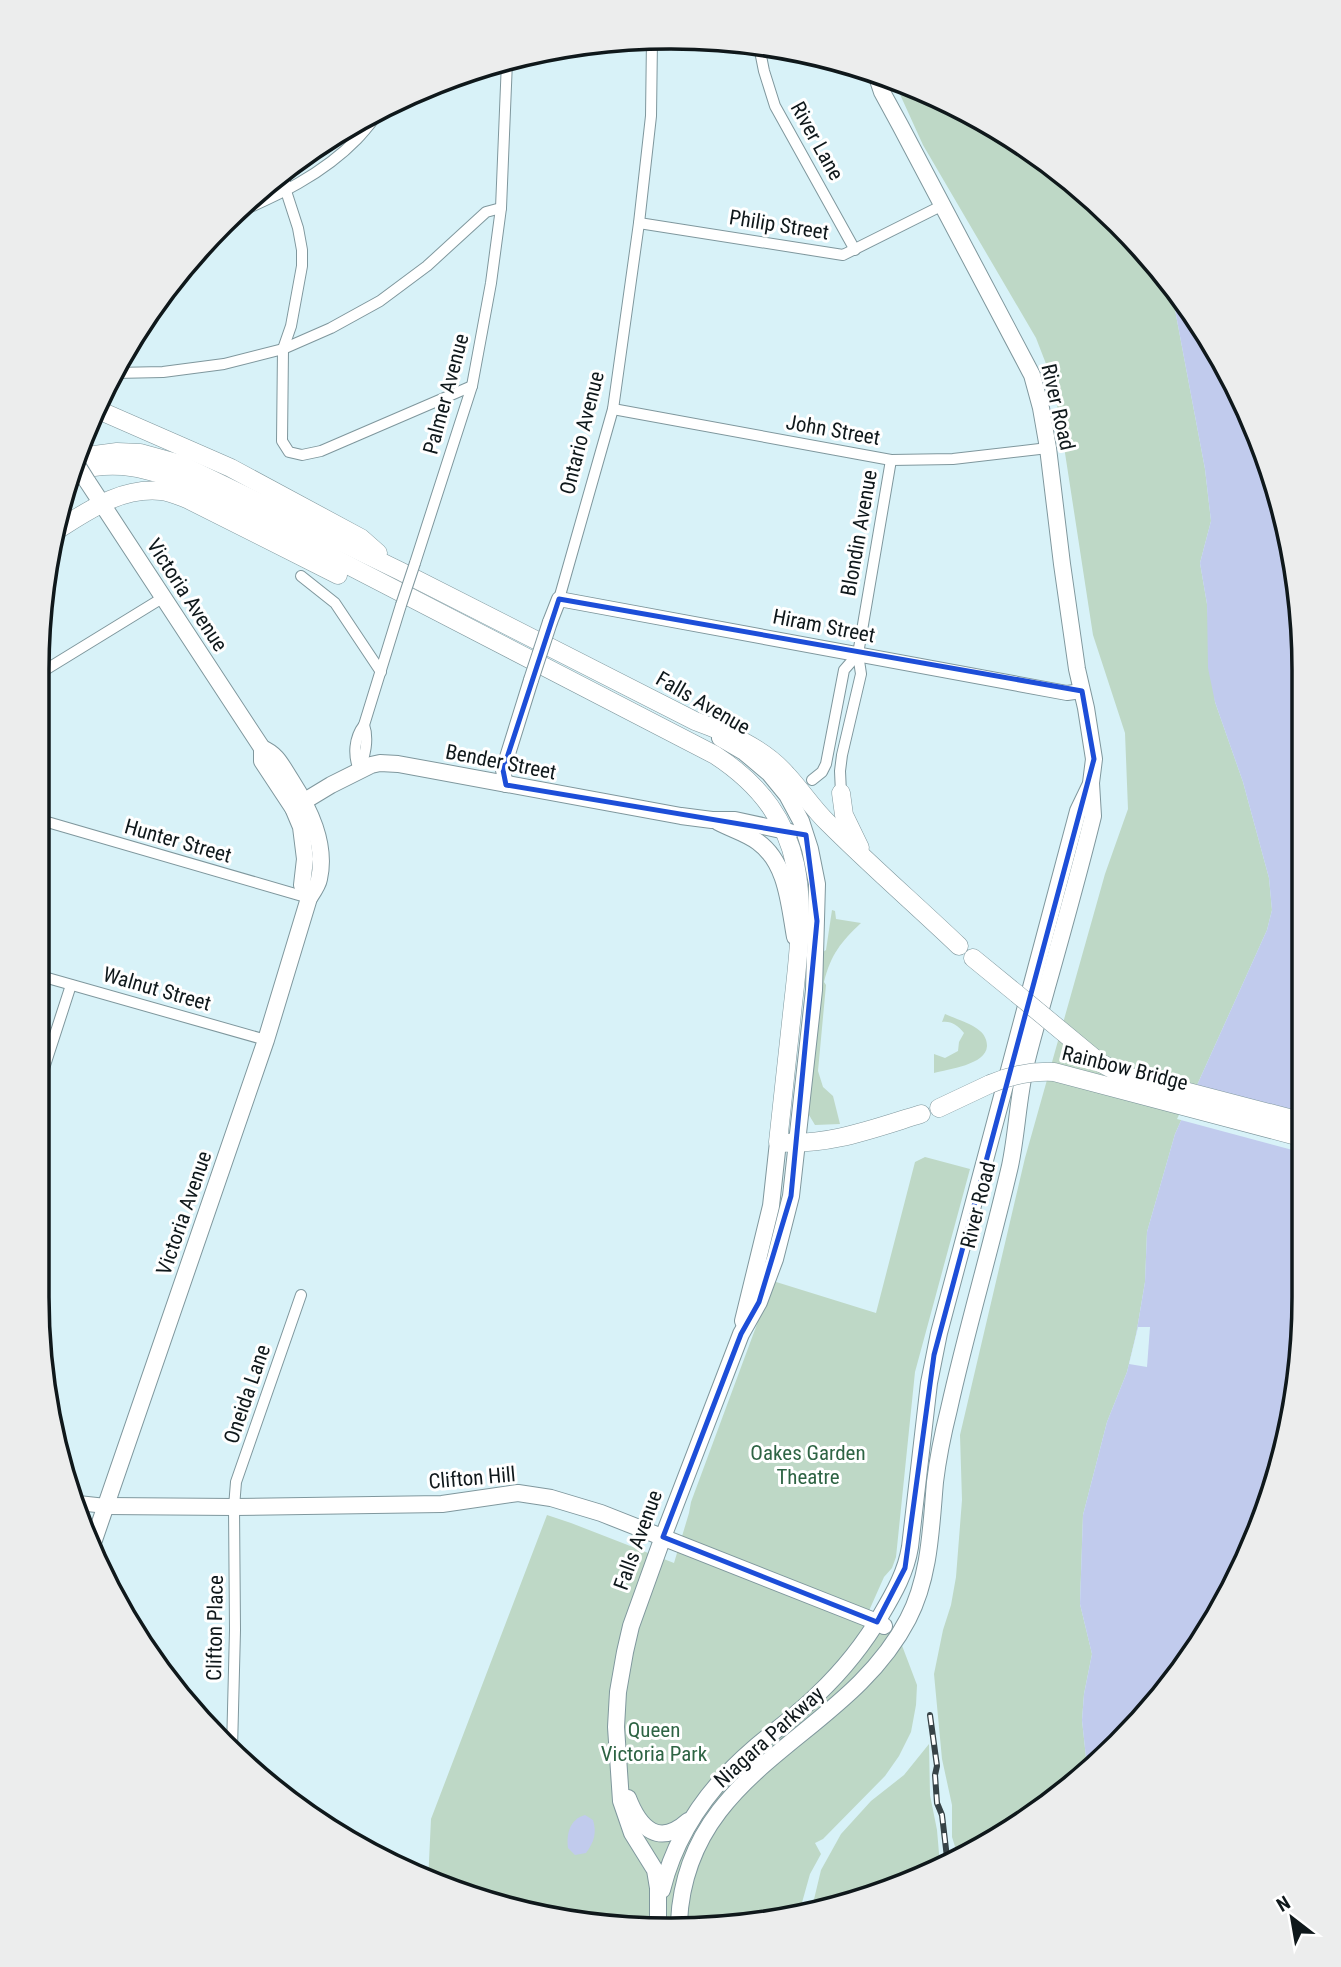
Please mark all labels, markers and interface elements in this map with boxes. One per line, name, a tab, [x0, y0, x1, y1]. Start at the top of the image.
street label: River Lane	[786, 98, 848, 185]
street label: Philip Street	[727, 205, 831, 245]
street label: Palmer Avenue	[418, 331, 474, 457]
street label: River Road	[1036, 361, 1080, 453]
street label: Ontario Avenue	[555, 369, 609, 497]
street label: John Street	[784, 410, 882, 450]
street label: Blondin Avenue	[836, 468, 882, 598]
street label: Victoria Avenue	[142, 534, 232, 656]
street label: Hiram Street	[771, 604, 877, 648]
street label: Falls Avenue	[652, 667, 754, 740]
street label: Bender Street	[444, 740, 558, 784]
street label: Hunter Street	[122, 814, 234, 868]
street label: Walnut Street	[100, 962, 214, 1016]
street label: Rainbow Bridge	[1060, 1041, 1191, 1095]
street label: Victoria Avenue	[152, 1148, 216, 1278]
street label: River Road	[956, 1159, 1000, 1251]
street label: Oneida Lane	[219, 1341, 275, 1447]
park label: Oakes Garden Theatre	[750, 1441, 866, 1489]
street label: Clifton Hill	[428, 1462, 516, 1494]
street label: Falls Avenue	[609, 1487, 667, 1593]
street label: Clifton Place	[202, 1575, 228, 1681]
street label: Niagara Parkway	[709, 1681, 829, 1792]
park label: Queen Victoria Park	[601, 1718, 708, 1766]
north arrow	[1257, 1883, 1327, 1953]
text: N	[1273, 1891, 1294, 1917]

